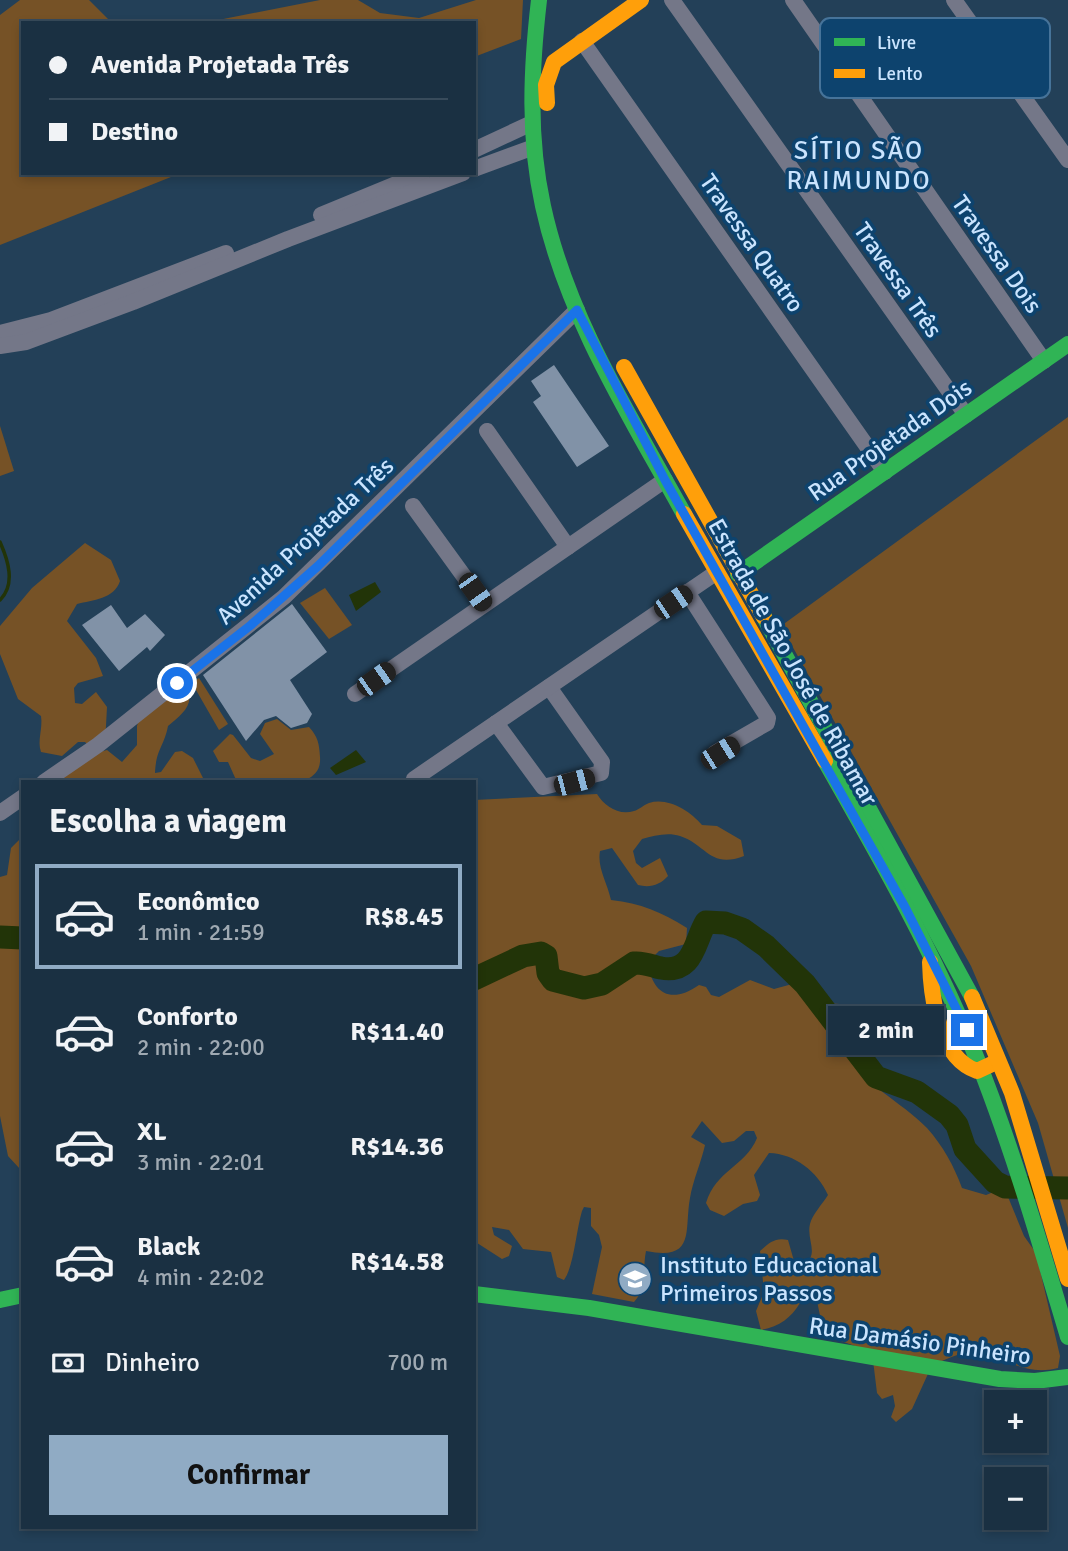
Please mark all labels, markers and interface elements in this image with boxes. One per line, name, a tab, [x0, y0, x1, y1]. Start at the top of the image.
legend	[820, 18, 1050, 98]
text: Livre	[877, 31, 916, 55]
text: Avenida Projetada Três	[91, 49, 349, 81]
text: Lento	[877, 62, 923, 86]
text: Destino	[91, 116, 178, 148]
district label: SÍTIO SÃO RAIMUNDO	[786, 135, 932, 197]
street label: Travessa Quatro	[693, 168, 811, 318]
street label: Travessa Dois	[945, 189, 1049, 319]
street label: Travessa Três	[847, 217, 949, 343]
street label: Rua Projetada Dois	[802, 372, 978, 508]
street label: Avenida Projetada Três	[210, 451, 400, 631]
street label: Estrada de São José de Ribamar	[701, 513, 885, 811]
car	[455, 569, 496, 615]
car	[650, 582, 697, 622]
car	[353, 658, 400, 700]
route start	[161, 667, 193, 699]
car	[697, 733, 744, 773]
car	[551, 766, 598, 798]
text: Escolha a viagem	[49, 802, 287, 841]
icon: car	[53, 885, 116, 948]
text: Econômico	[137, 886, 260, 918]
text: R$8.45	[364, 901, 444, 933]
text: 1 min · 21:59	[137, 918, 265, 947]
icon: car	[53, 1000, 116, 1063]
text: Conforto	[137, 1001, 238, 1033]
callout: 2 min	[827, 1006, 942, 1054]
route end	[951, 1014, 983, 1046]
text: R$11.40	[350, 1016, 444, 1048]
text: 2 min	[858, 1016, 914, 1045]
text: 2 min · 22:00	[137, 1033, 265, 1062]
icon: car	[53, 1115, 116, 1178]
text: XL	[137, 1116, 167, 1148]
text: R$14.36	[350, 1131, 444, 1163]
text: 3 min · 22:01	[137, 1148, 265, 1177]
icon: car	[53, 1230, 116, 1293]
text: Black	[137, 1231, 200, 1263]
text: R$14.58	[350, 1246, 444, 1278]
place label: Instituto Educacional Primeiros Passos	[660, 1250, 878, 1308]
school or university icon: Instituto Educacional Primeiros Passos	[616, 1260, 654, 1298]
text: 4 min · 22:02	[137, 1263, 265, 1292]
street label: Rua Damásio Pinheiro	[807, 1311, 1033, 1371]
icon: cash	[49, 1344, 87, 1382]
text: Dinheiro	[105, 1347, 200, 1379]
text: 700 m	[387, 1348, 448, 1377]
map controls	[984, 1390, 1047, 1530]
button: +	[984, 1390, 1047, 1453]
button: Confirmar	[49, 1435, 448, 1515]
button: −	[984, 1467, 1047, 1530]

